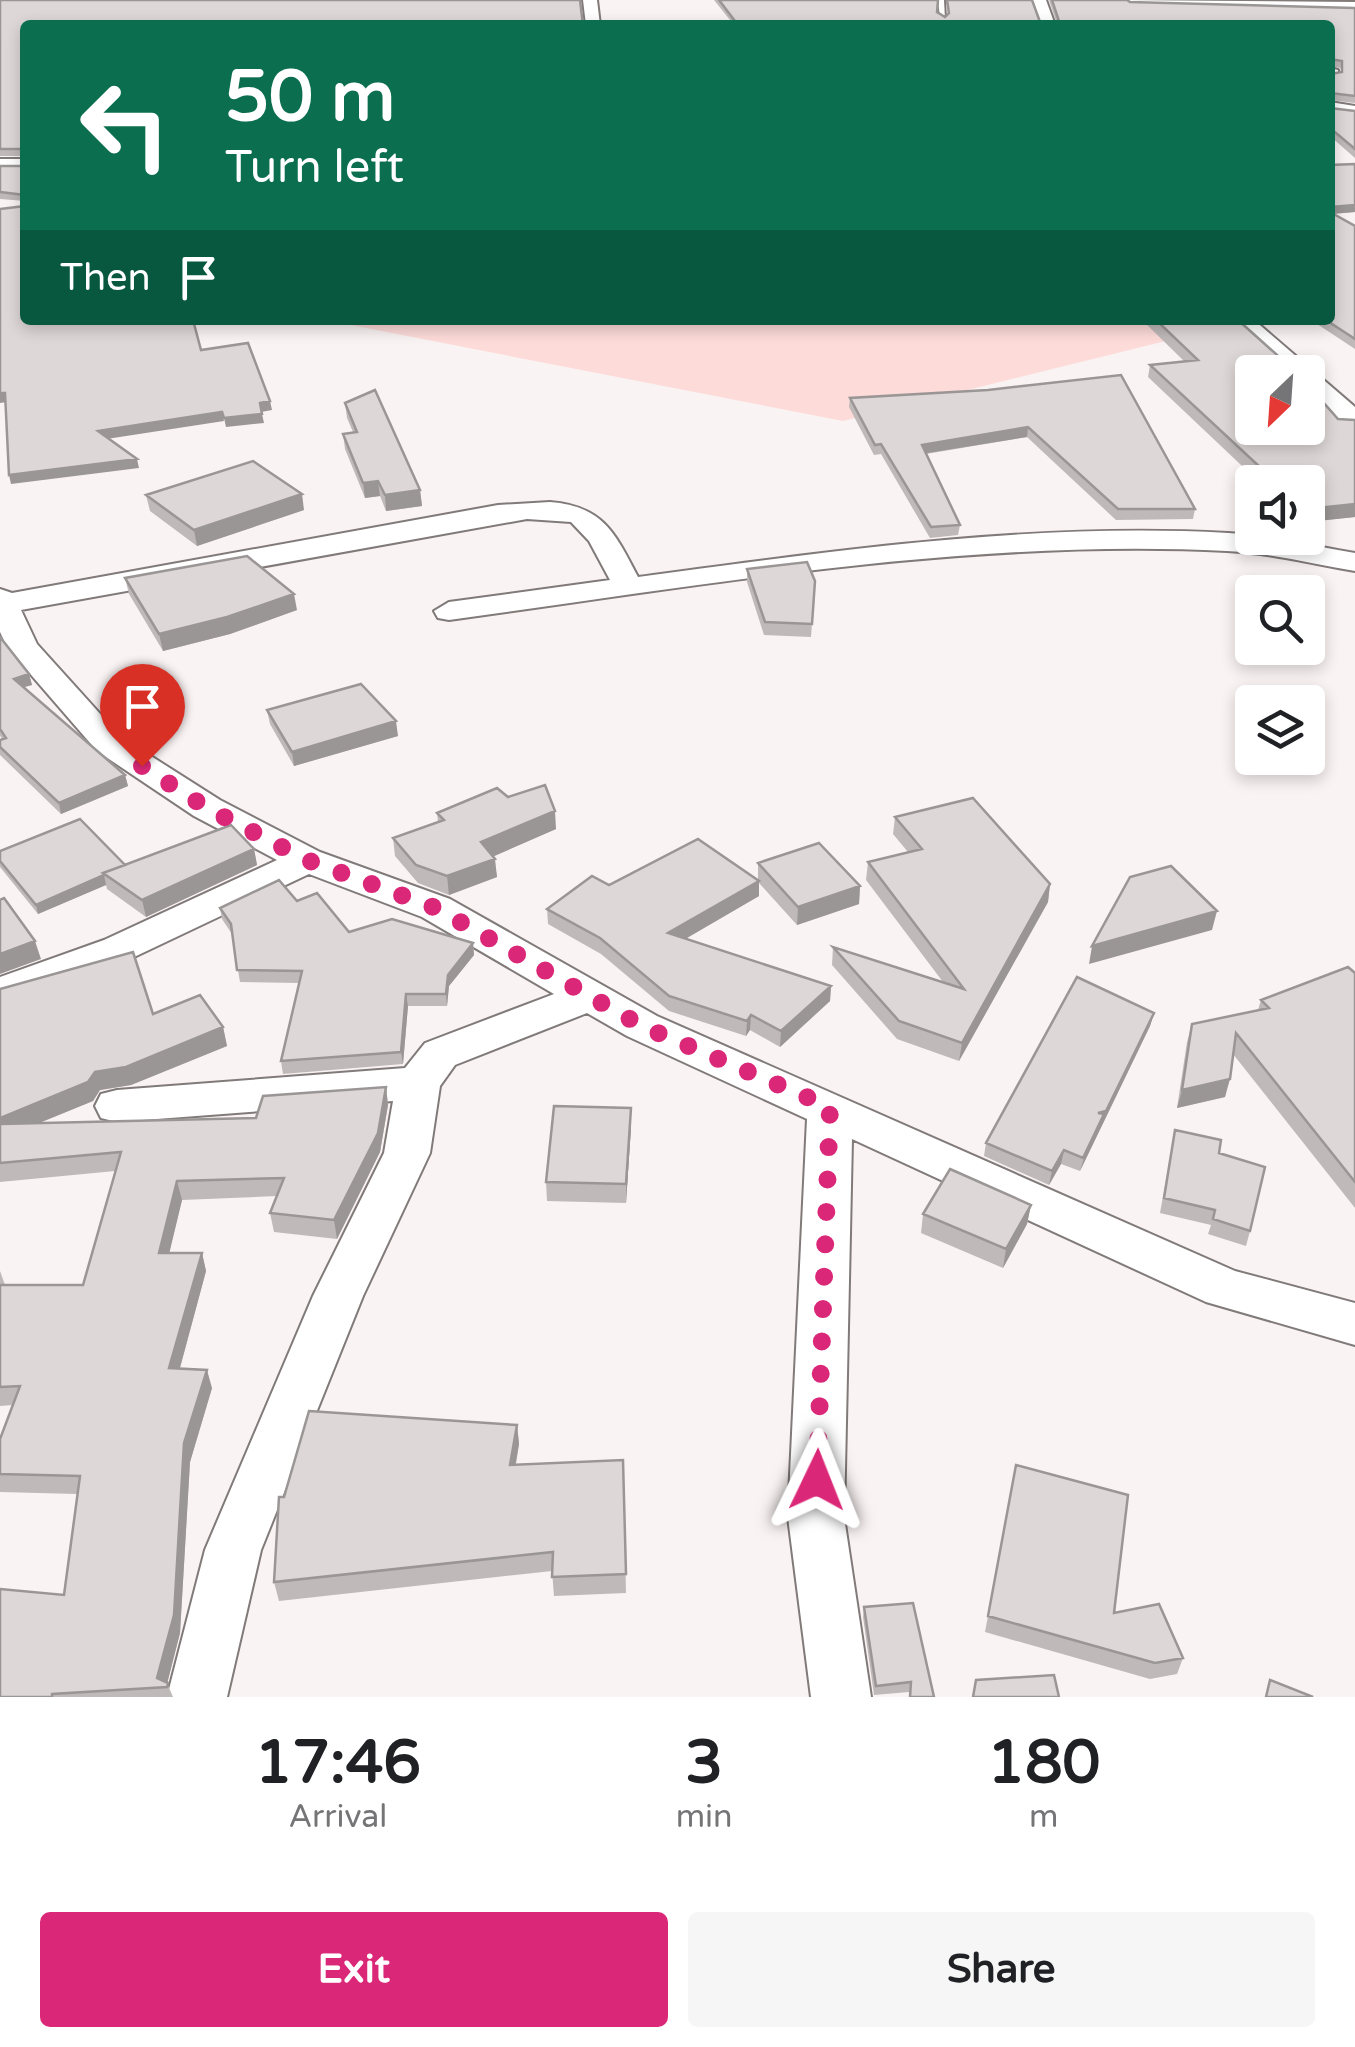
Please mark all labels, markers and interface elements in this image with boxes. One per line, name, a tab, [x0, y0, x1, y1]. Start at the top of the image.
text: 50 m	[225, 56, 395, 140]
icon: left	[60, 60, 190, 190]
text: Turn left	[225, 141, 404, 195]
icon: arrive	[171, 250, 226, 305]
text: Then	[60, 255, 151, 301]
north arrow	[1235, 355, 1325, 445]
map controls	[1235, 355, 1325, 775]
button: sound	[1235, 465, 1325, 555]
button: search	[1235, 575, 1325, 665]
pin	[100, 664, 185, 767]
icon: arrive	[115, 679, 170, 734]
button: layers	[1235, 685, 1325, 775]
position arrow	[765, 1428, 869, 1532]
text: 17:46	[255, 1727, 421, 1799]
text: 3	[685, 1727, 723, 1799]
text: 180	[987, 1727, 1100, 1799]
text: Arrival	[288, 1798, 387, 1836]
text: min	[676, 1798, 733, 1836]
text: m	[1029, 1798, 1058, 1836]
button: Exit	[40, 1912, 668, 2027]
button: Share	[688, 1912, 1315, 2027]

